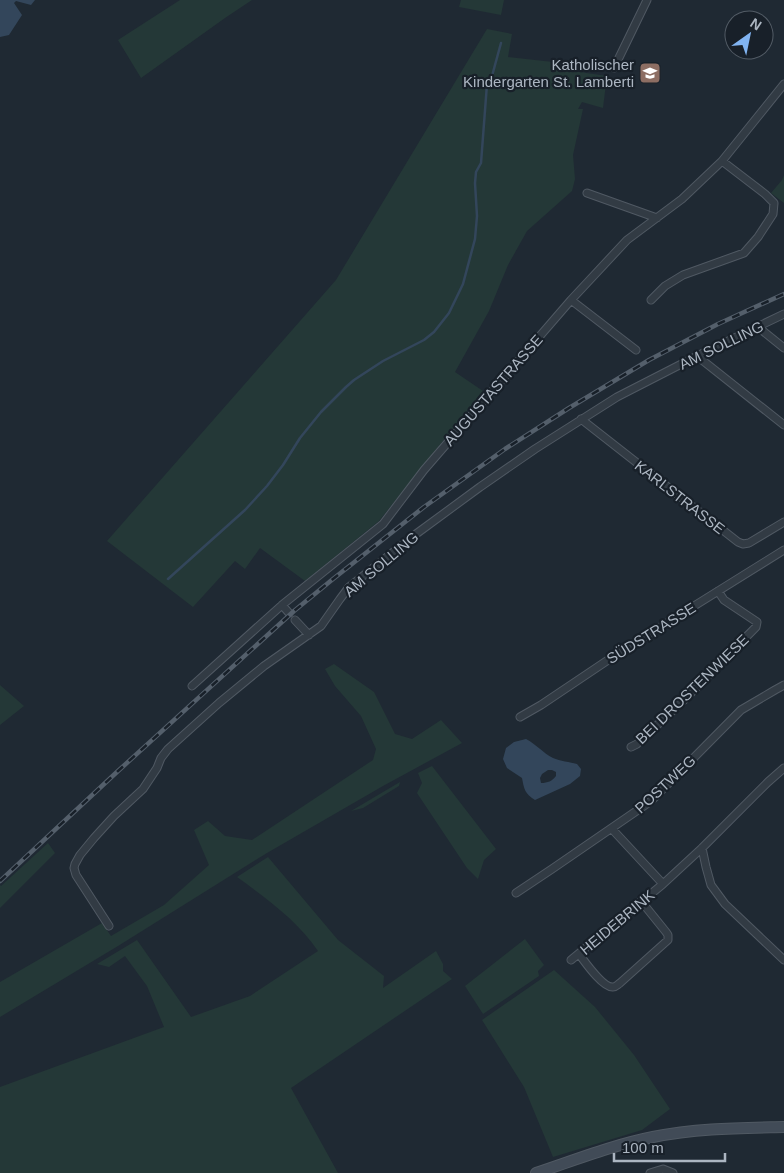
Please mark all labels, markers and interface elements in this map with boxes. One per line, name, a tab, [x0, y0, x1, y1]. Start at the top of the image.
north arrow	[724, 10, 774, 60]
text: N	[747, 15, 765, 34]
place label: Katholischer Kindergarten St. Lamberti	[463, 56, 634, 90]
school or university icon: Katholischer Kindergarten St. Lamberti	[638, 61, 662, 85]
street label: AM SOLLING	[676, 317, 766, 373]
street label: AUGUSTASTRASSE	[440, 331, 546, 449]
street label: KARLSTRASSE	[632, 457, 728, 537]
street label: AM SOLLING	[340, 528, 422, 600]
street label: SÜDSTRASSE	[603, 599, 699, 667]
street label: BEI DROSTENWIESE	[632, 631, 752, 747]
street label: POSTWEG	[631, 752, 699, 816]
street label: HEIDEBRINK	[576, 886, 658, 958]
scale bar	[614, 1130, 725, 1162]
text: 100 m	[622, 1139, 664, 1156]

